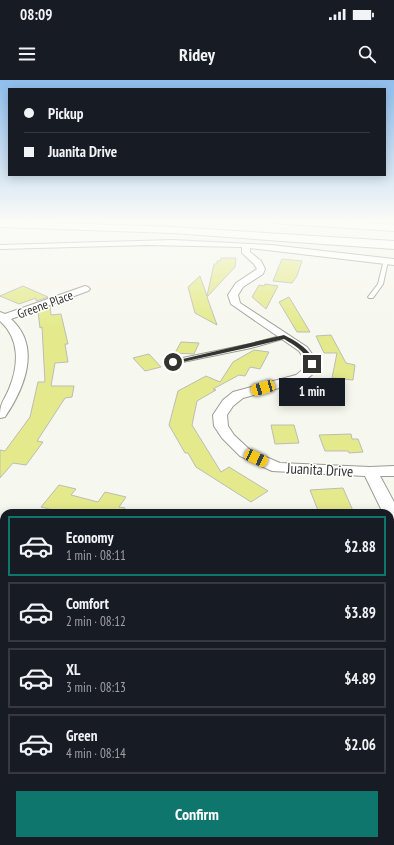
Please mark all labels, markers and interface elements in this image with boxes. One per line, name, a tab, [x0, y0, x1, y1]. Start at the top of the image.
text: 08:09	[20, 5, 52, 24]
icon: menu	[16, 43, 38, 65]
text: Ridey	[179, 43, 215, 66]
icon: search	[356, 43, 378, 65]
text: Pickup	[48, 104, 83, 123]
text: Juanita Drive	[48, 142, 117, 161]
street label: Greene Place	[15, 287, 75, 322]
route start	[164, 353, 182, 371]
route end	[303, 355, 321, 373]
callout: 1 min	[279, 378, 345, 406]
car	[250, 379, 276, 397]
text: 1 min	[299, 383, 325, 400]
car	[243, 447, 269, 469]
street label: Juanita Drive	[285, 458, 354, 481]
icon: car	[18, 528, 54, 564]
text: Economy	[66, 528, 114, 547]
text: $2.88	[344, 537, 376, 556]
text: 1 min · 08:11	[66, 547, 126, 564]
icon: car	[18, 594, 54, 630]
text: Comfort	[66, 594, 109, 613]
text: $3.89	[344, 603, 376, 622]
text: 2 min · 08:12	[66, 613, 126, 630]
icon: car	[18, 660, 54, 696]
text: XL	[66, 660, 80, 679]
text: $4.89	[344, 669, 376, 688]
text: 3 min · 08:13	[66, 679, 126, 696]
icon: car	[18, 726, 54, 762]
text: Green	[66, 726, 98, 745]
text: $2.06	[344, 735, 376, 754]
text: 4 min · 08:14	[66, 745, 126, 762]
button: Confirm	[16, 791, 378, 837]

